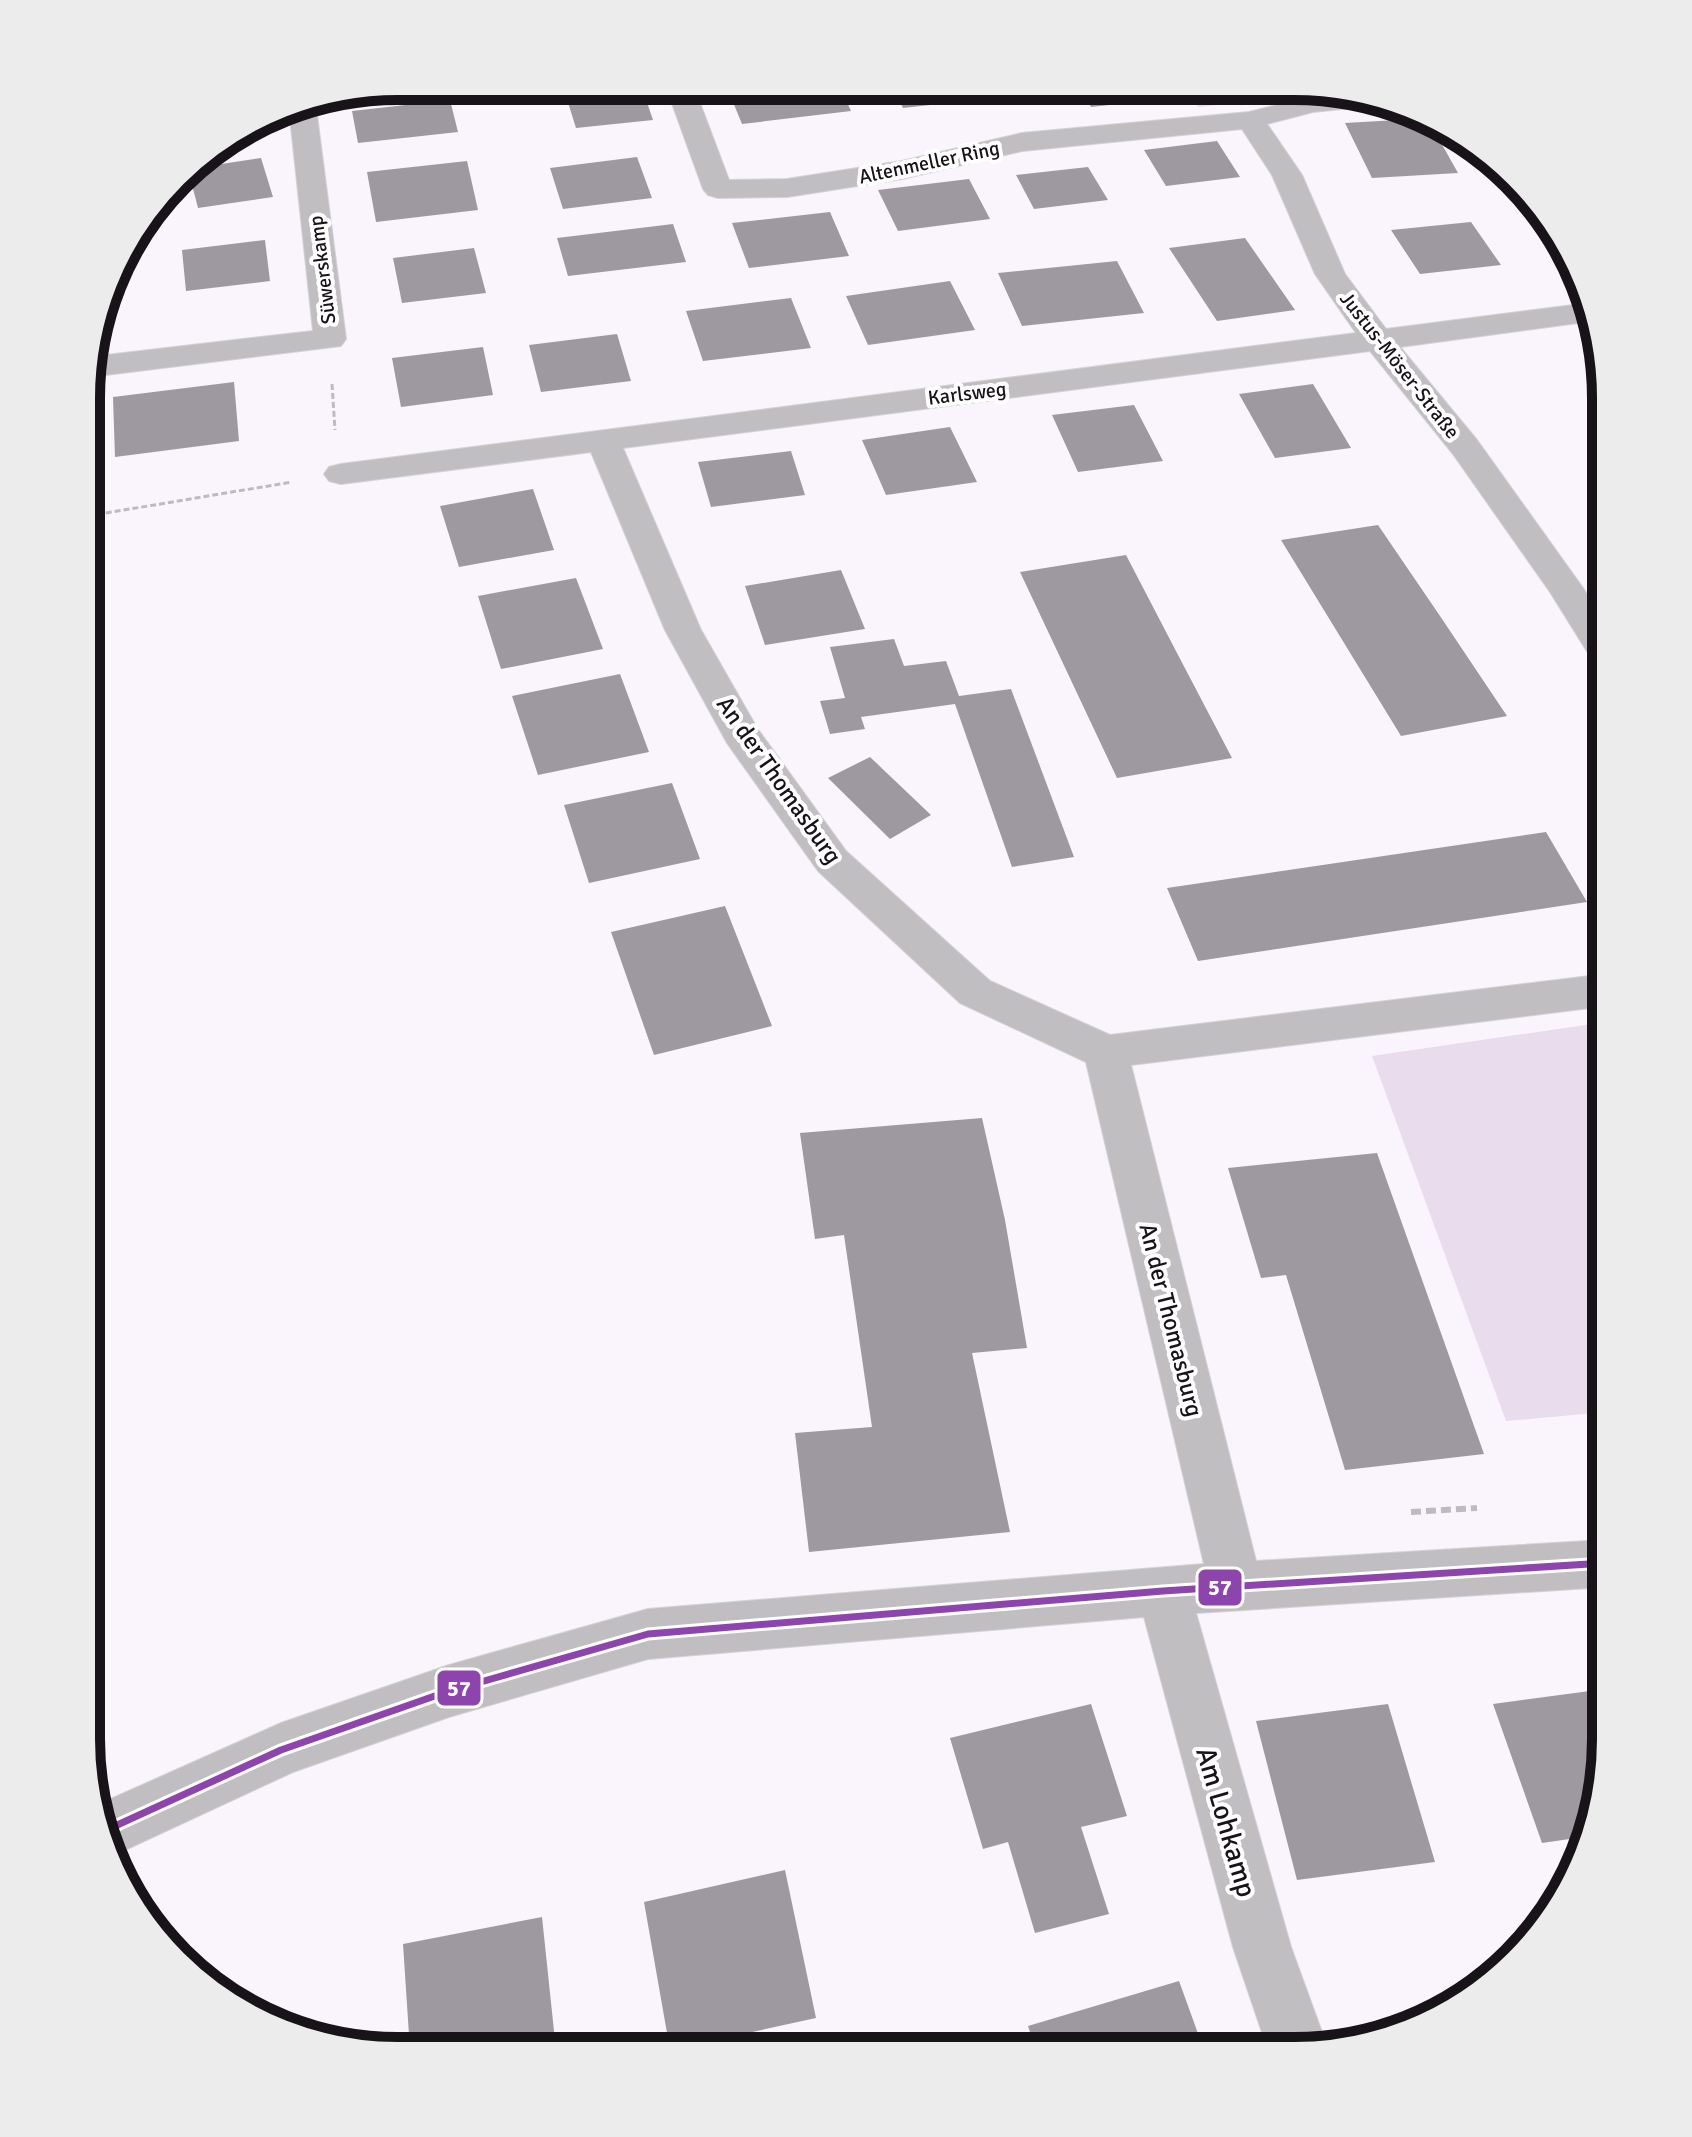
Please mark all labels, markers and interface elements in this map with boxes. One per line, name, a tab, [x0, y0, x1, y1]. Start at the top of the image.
street label: Altenmeller Ring	[856, 135, 1002, 190]
street label: Süwerskamp	[303, 214, 342, 326]
street label: Justus-Möser-Straße	[1334, 287, 1465, 444]
street label: Karlsweg	[926, 376, 1008, 411]
street label: An der Thomasburg	[710, 690, 848, 870]
street label: An der Thomasburg	[1132, 1220, 1210, 1420]
line badge: 57	[1197, 1568, 1243, 1607]
text: 57	[1208, 1574, 1232, 1601]
line badge: 57	[436, 1669, 482, 1707]
text: 57	[447, 1675, 471, 1702]
street label: Am Lohkamp	[1188, 1743, 1264, 1901]

